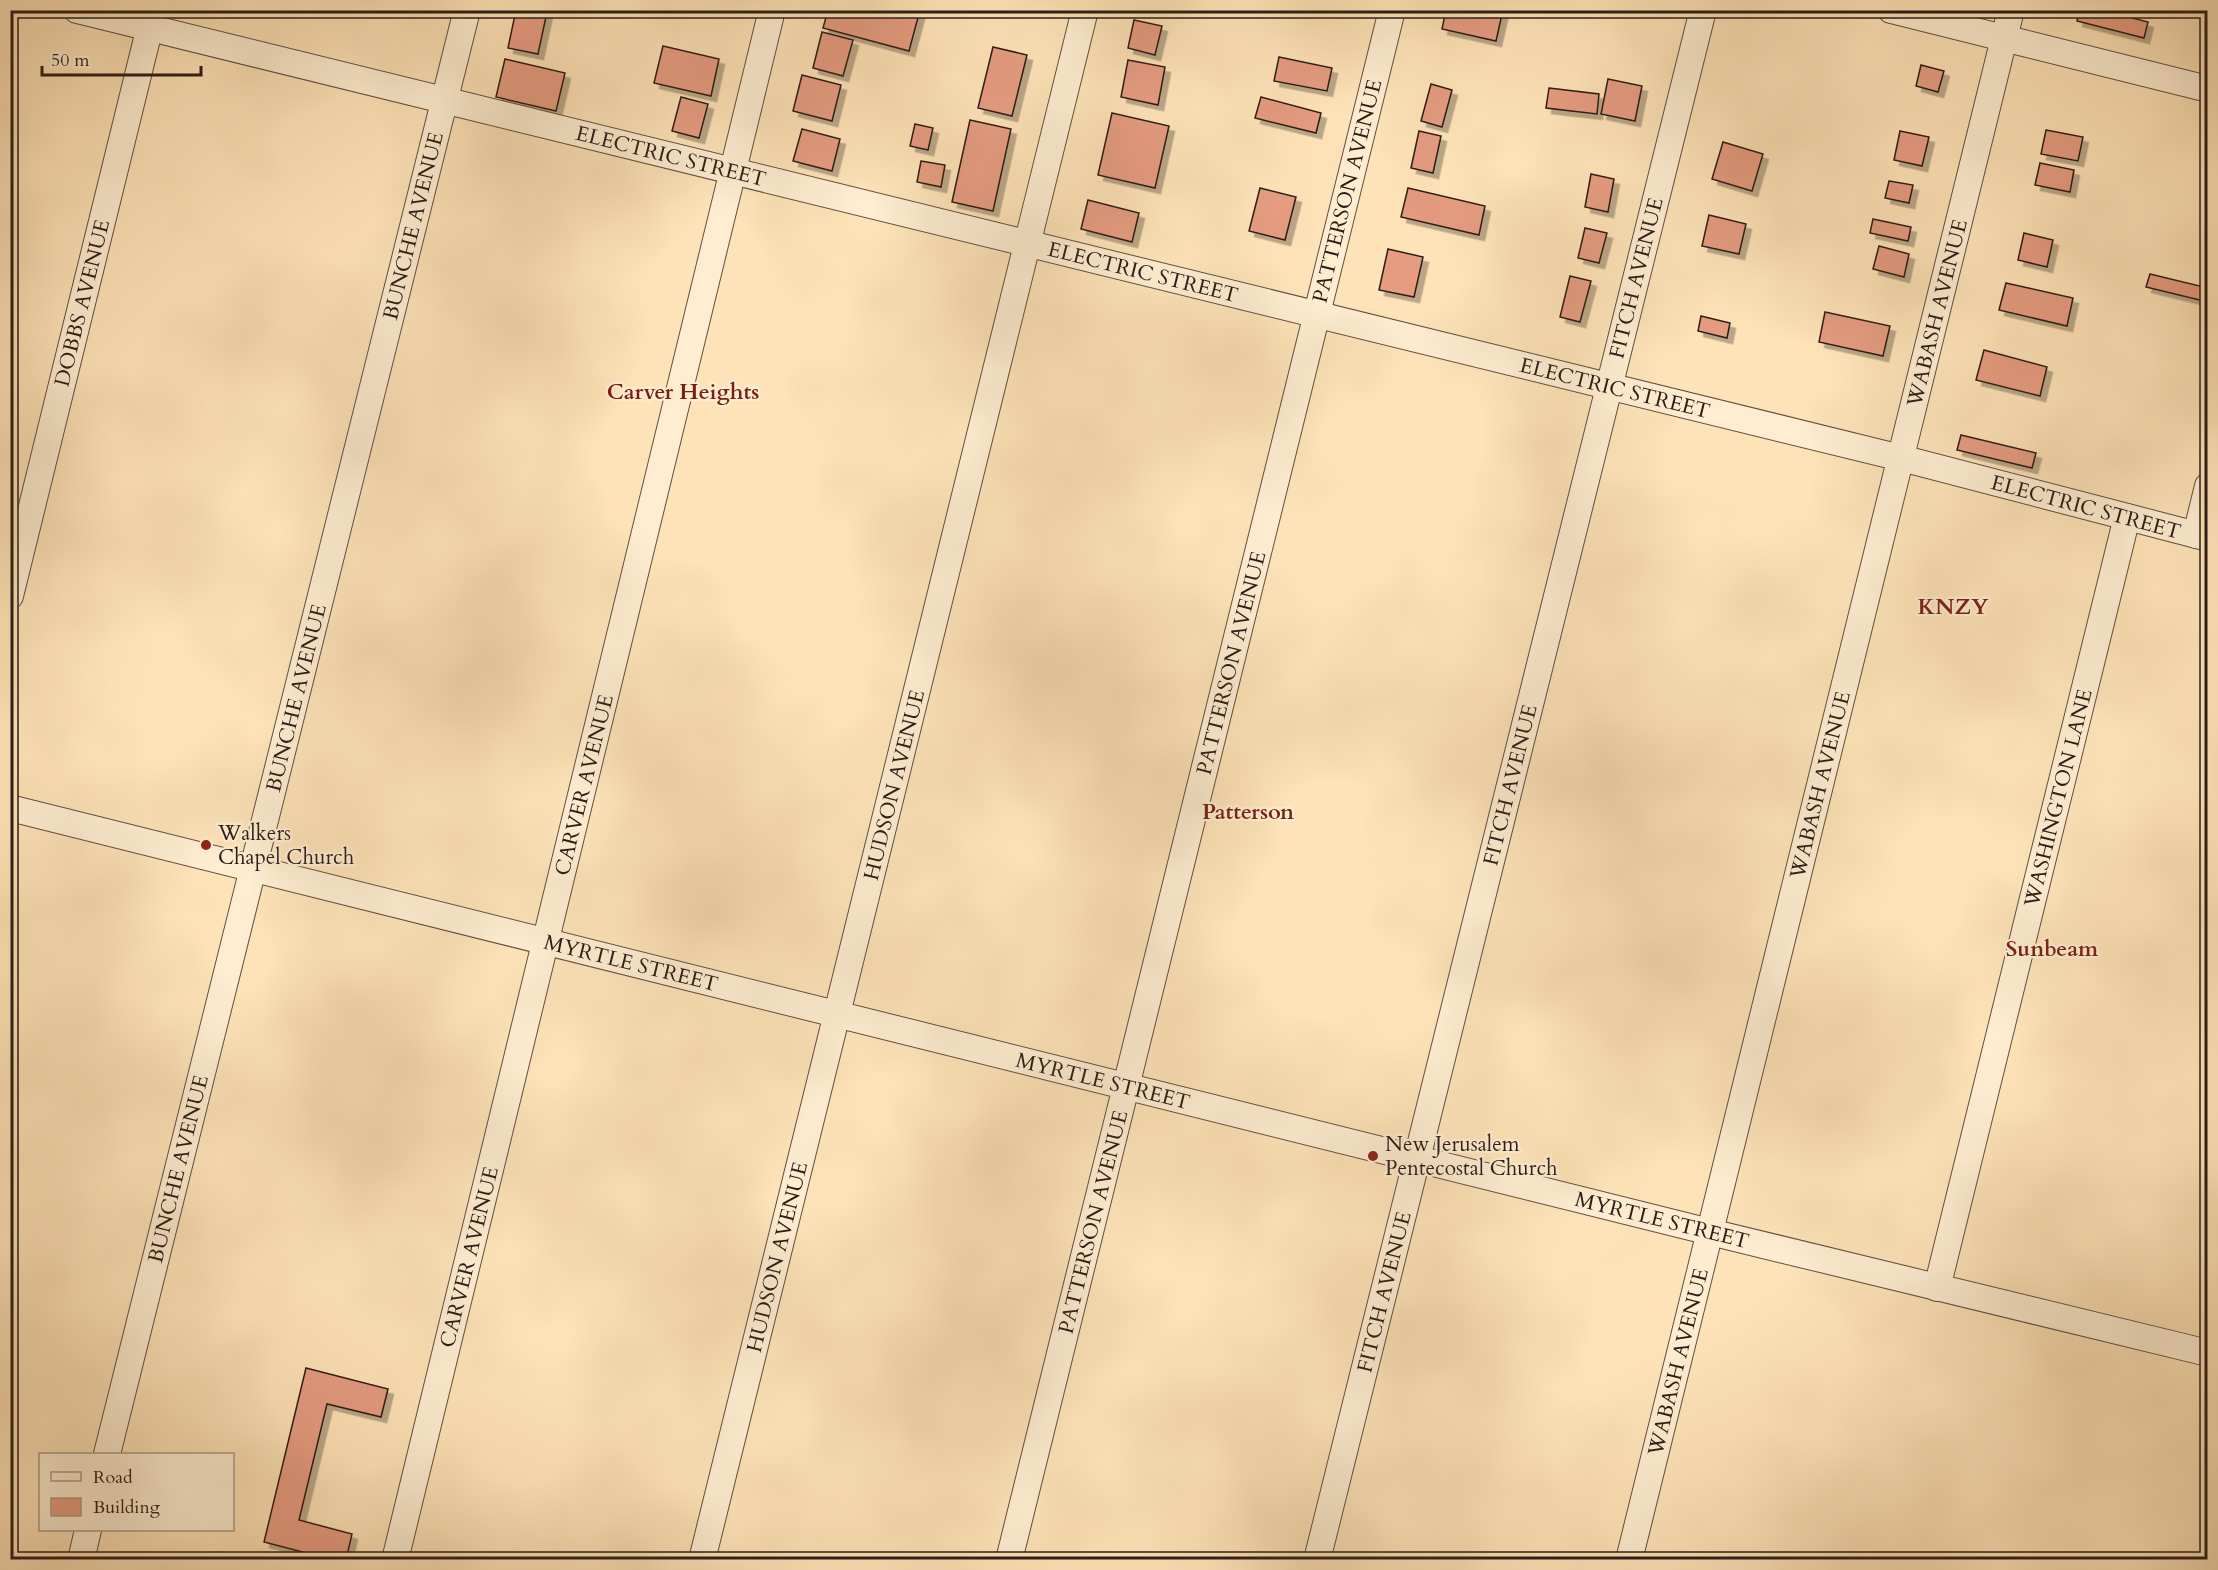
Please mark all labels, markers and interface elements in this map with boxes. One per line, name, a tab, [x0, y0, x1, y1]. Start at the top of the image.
scale bar	[42, 39, 201, 77]
text: 50 m	[51, 48, 90, 73]
street label: PATTERSON AVENUE	[1306, 76, 1389, 306]
street label: ELECTRIC STREET	[573, 119, 769, 194]
street label: BUNCHE AVENUE	[376, 129, 451, 323]
street label: FITCH AVENUE	[1602, 194, 1671, 362]
street label: DOBBS AVENUE	[48, 216, 117, 390]
street label: WABASH AVENUE	[1900, 216, 1975, 411]
street label: ELECTRIC STREET	[1045, 235, 1241, 310]
street label: ELECTRIC STREET	[1517, 351, 1713, 426]
district label: Carver Heights	[607, 377, 759, 407]
street label: ELECTRIC STREET	[1988, 468, 2184, 547]
street label: PATTERSON AVENUE	[1190, 548, 1273, 778]
district label: KNZY	[1918, 592, 1989, 622]
street label: BUNCHE AVENUE	[259, 601, 334, 795]
street label: WASHINGTON LANE	[2017, 686, 2100, 911]
street label: HUDSON AVENUE	[857, 687, 932, 883]
street label: WABASH AVENUE	[1783, 688, 1858, 883]
street label: CARVER AVENUE	[548, 692, 621, 879]
street label: FITCH AVENUE	[1476, 701, 1545, 869]
district label: Patterson	[1202, 797, 1294, 827]
place label: Walkers Chapel Church	[217, 819, 355, 872]
marker: Walkers Chapel Church	[199, 838, 213, 852]
street label: MYRTLE STREET	[541, 928, 721, 999]
district label: Sunbeam	[2006, 934, 2099, 964]
street label: MYRTLE STREET	[1013, 1046, 1193, 1117]
street label: BUNCHE AVENUE	[141, 1072, 216, 1266]
street label: PATTERSON AVENUE	[1052, 1107, 1135, 1337]
place label: New Jerusalem Pentecostal Church	[1385, 1130, 1558, 1183]
marker: New Jerusalem Pentecostal Church	[1366, 1149, 1380, 1163]
street label: HUDSON AVENUE	[740, 1159, 815, 1355]
street label: CARVER AVENUE	[433, 1164, 506, 1351]
street label: MYRTLE STREET	[1572, 1185, 1752, 1256]
street label: FITCH AVENUE	[1350, 1208, 1419, 1376]
street label: WABASH AVENUE	[1641, 1265, 1716, 1460]
legend	[39, 1453, 234, 1531]
text: Road	[93, 1465, 133, 1490]
text: Building	[93, 1495, 161, 1520]

